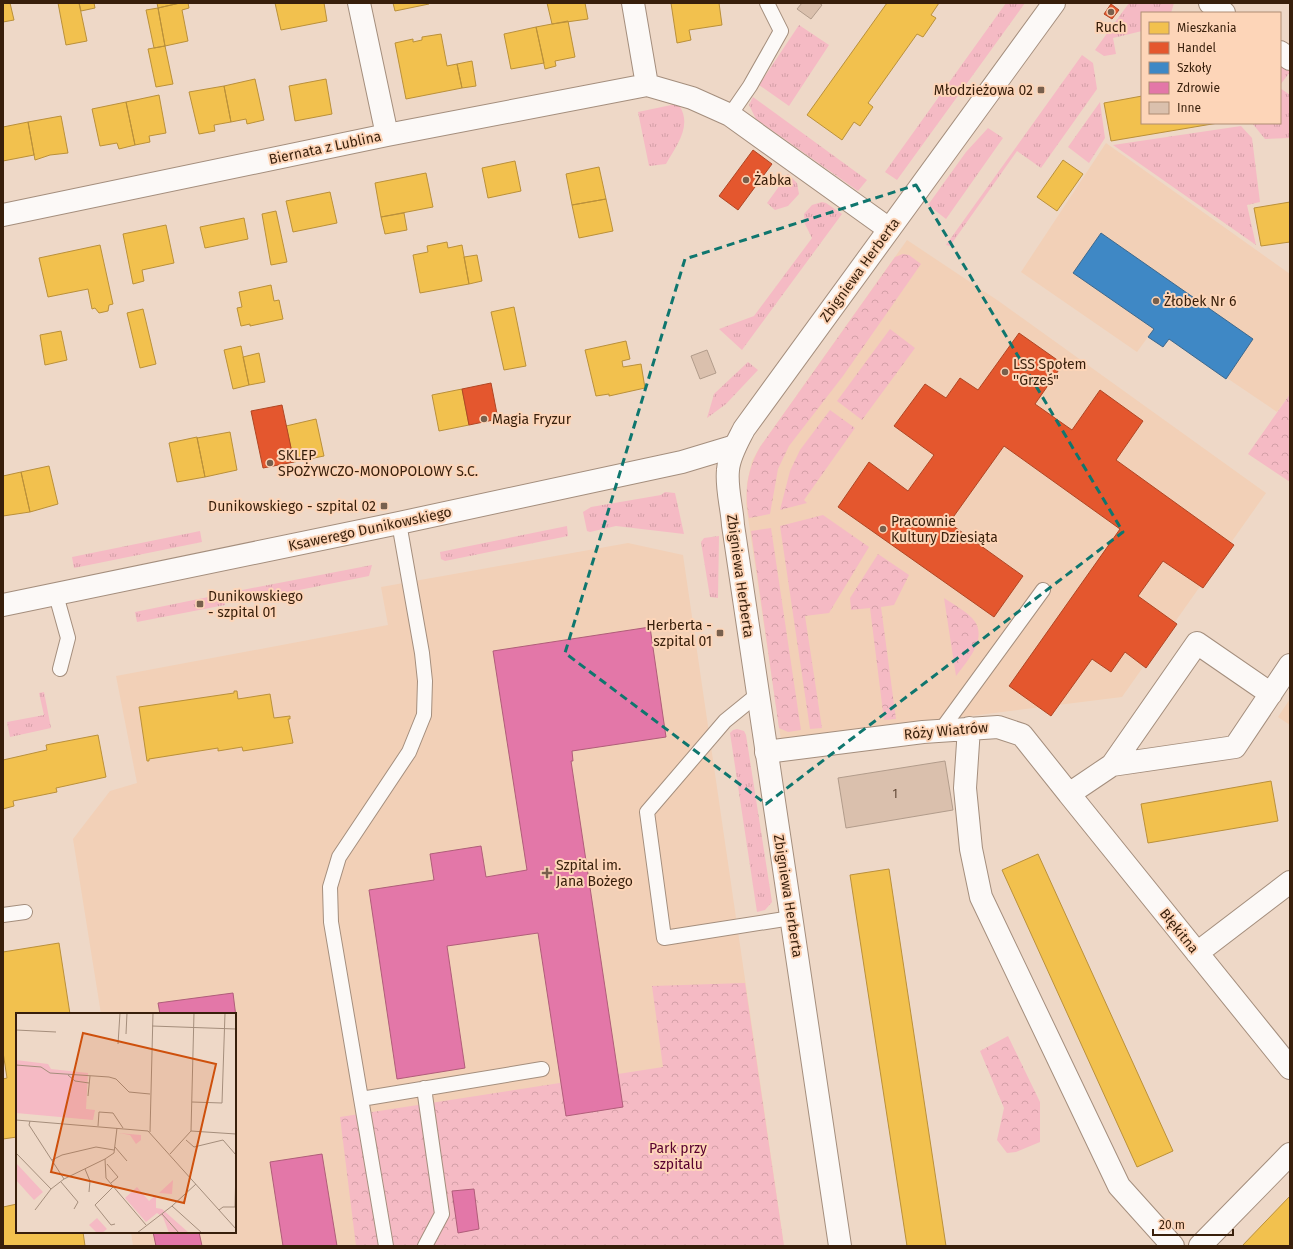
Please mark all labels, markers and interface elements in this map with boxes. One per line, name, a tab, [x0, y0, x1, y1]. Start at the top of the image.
marker: Ruch	[1106, 7, 1116, 17]
legend	[1141, 12, 1281, 124]
place label: Ruch	[1095, 19, 1127, 36]
text: Mieszkania	[1177, 21, 1237, 35]
text: Handel	[1177, 41, 1216, 55]
text: Szkoły	[1177, 61, 1211, 75]
text: Zdrowie	[1177, 81, 1220, 95]
place label: Młodzieżowa 02	[934, 82, 1033, 99]
marker: Młodzieżowa 02	[1036, 85, 1046, 95]
text: Inne	[1177, 101, 1201, 115]
street label: Biernata z Lublina	[267, 128, 383, 168]
place label: Żabka	[754, 171, 792, 189]
marker: Żabka	[741, 175, 751, 185]
street label: Zbigniewa Herberta	[817, 215, 903, 325]
place label: Żłobek Nr 6	[1164, 292, 1236, 310]
marker: Żłobek Nr 6	[1151, 296, 1161, 306]
place label: LSS Społem ''Grześ"	[1013, 356, 1087, 389]
marker: LSS Społem ''Grześ"	[1000, 367, 1010, 377]
place label: Magia Fryzur	[492, 411, 572, 428]
marker: Magia Fryzur	[479, 414, 489, 424]
place label: SKLEP SPOŻYWCZO-MONOPOLOWY S.C.	[278, 447, 478, 480]
marker: SKLEP SPOŻYWCZO-MONOPOLOWY S.C.	[265, 458, 275, 468]
place label: Dunikowskiego - szpital 02	[208, 498, 376, 515]
marker: Dunikowskiego - szpital 02	[379, 501, 389, 511]
street label: Ksawerego Dunikowskiego	[287, 503, 453, 555]
street label: Zbigniewa Herberta	[723, 513, 757, 639]
place label: Pracownie Kultury Dziesiąta	[891, 513, 998, 546]
marker: Pracownie Kultury Dziesiąta	[878, 524, 888, 534]
place label: Dunikowskiego - szpital 01	[208, 588, 303, 621]
marker: Dunikowskiego - szpital 01	[195, 599, 205, 609]
place label: Herberta - szpital 01	[646, 617, 712, 650]
marker: Herberta - szpital 01	[715, 628, 725, 638]
street label: Róży Wiatrów	[903, 719, 989, 743]
house number: 1	[892, 787, 898, 801]
street label: Zbigniewa Herberta	[770, 833, 806, 959]
place label: Szpital im. Jana Bożego	[556, 857, 633, 890]
marker: Szpital im. Jana Bożego	[541, 867, 553, 879]
street label: Błękitna	[1156, 905, 1202, 957]
inset map	[16, 1013, 236, 1233]
park label: Park przy szpitalu	[649, 1140, 707, 1173]
scale bar	[1153, 1211, 1233, 1237]
text: 20 m	[1159, 1218, 1185, 1232]

